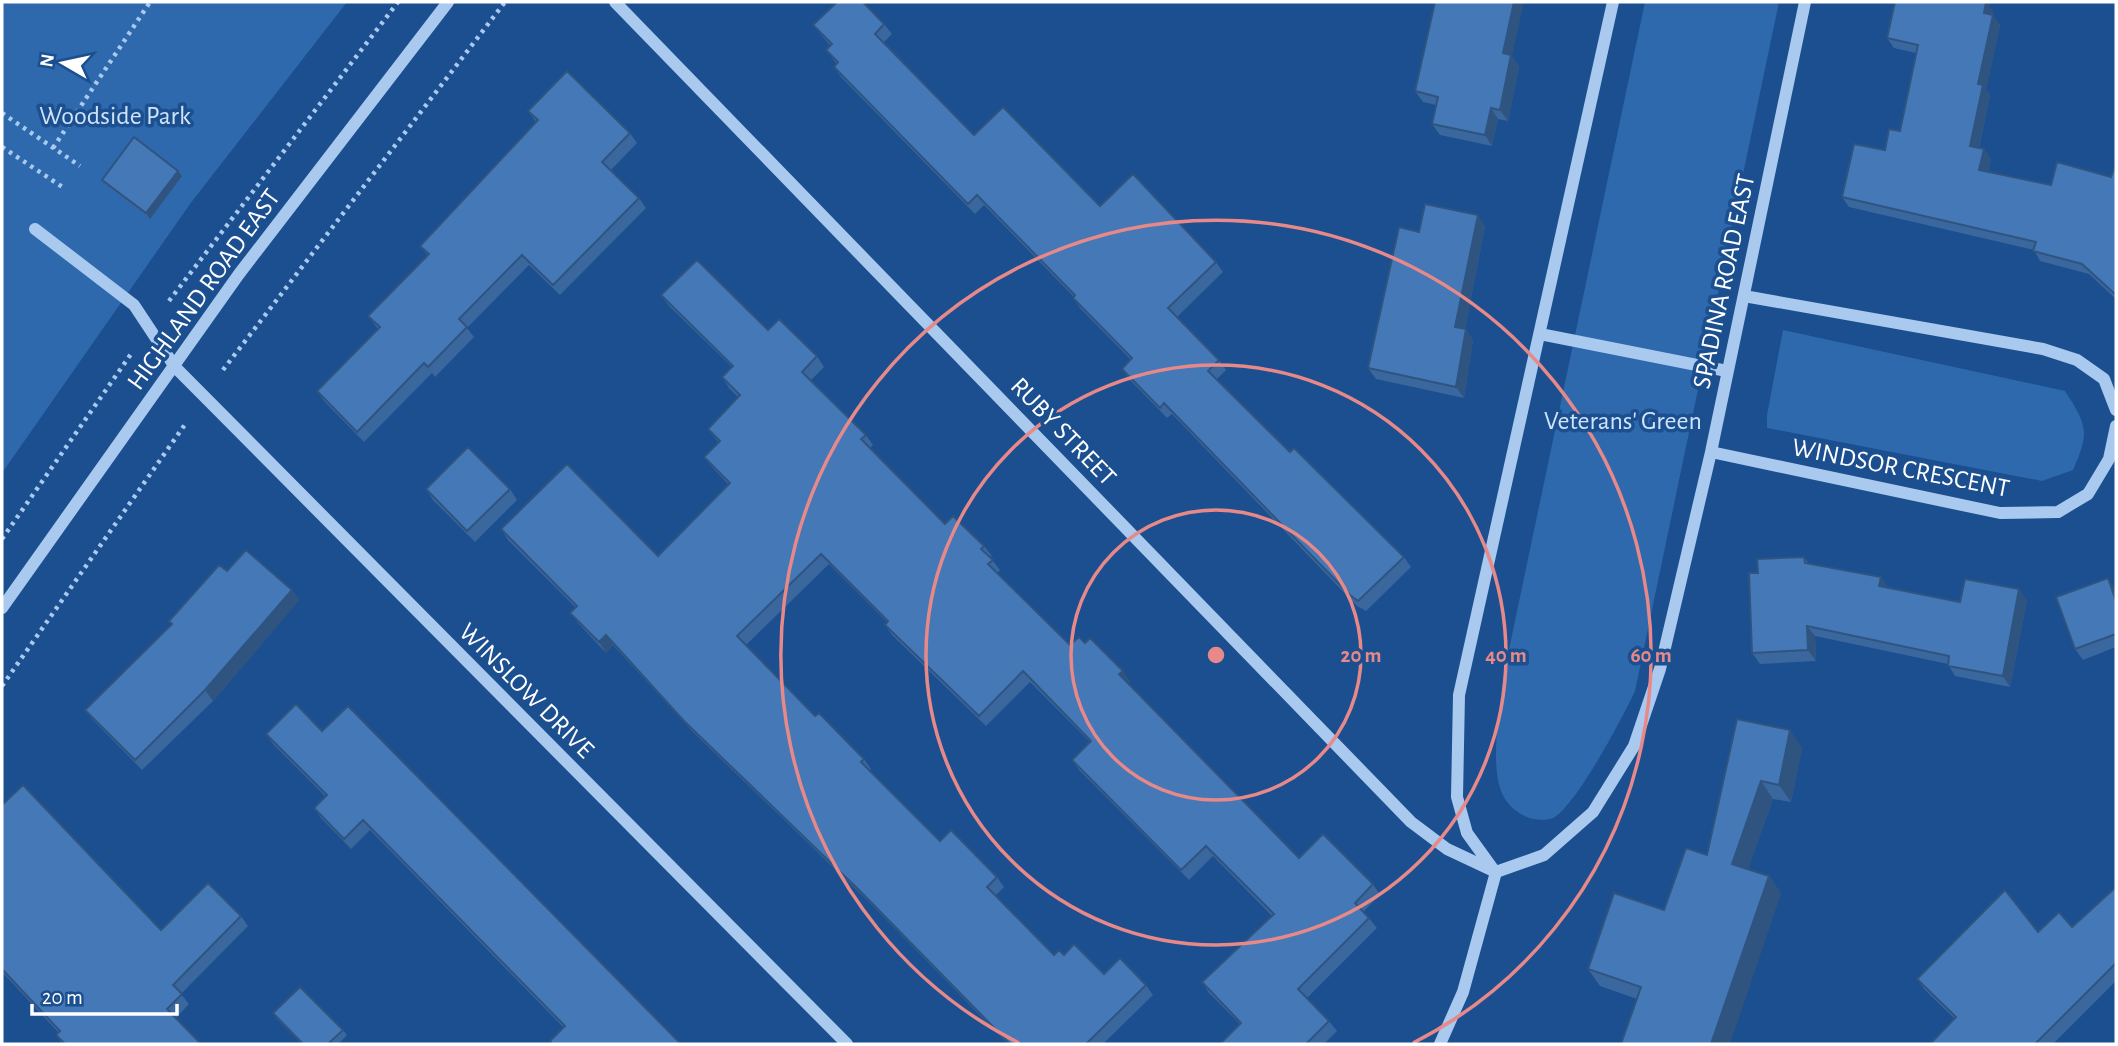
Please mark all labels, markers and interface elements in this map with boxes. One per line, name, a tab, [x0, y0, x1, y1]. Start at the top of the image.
north arrow	[28, 28, 98, 98]
text: N	[37, 53, 58, 69]
park label: Woodside Park	[39, 103, 191, 129]
street label: SPADINA ROAD EAST	[1689, 171, 1760, 391]
street label: HIGHLAND ROAD EAST	[122, 184, 285, 395]
street label: RUBY STREET	[1006, 373, 1121, 491]
park label: Veterans' Green	[1544, 408, 1702, 434]
street label: WINDSOR CRESCENT	[1790, 434, 2012, 502]
street label: WINSLOW DRIVE	[454, 618, 599, 763]
centre of rings	[1204, 643, 1228, 667]
text: 20 m	[1341, 645, 1381, 666]
text: 40 m	[1485, 645, 1527, 666]
text: 60 m	[1630, 645, 1672, 666]
scale bar	[32, 972, 177, 1016]
text: 20 m	[42, 987, 83, 1008]

